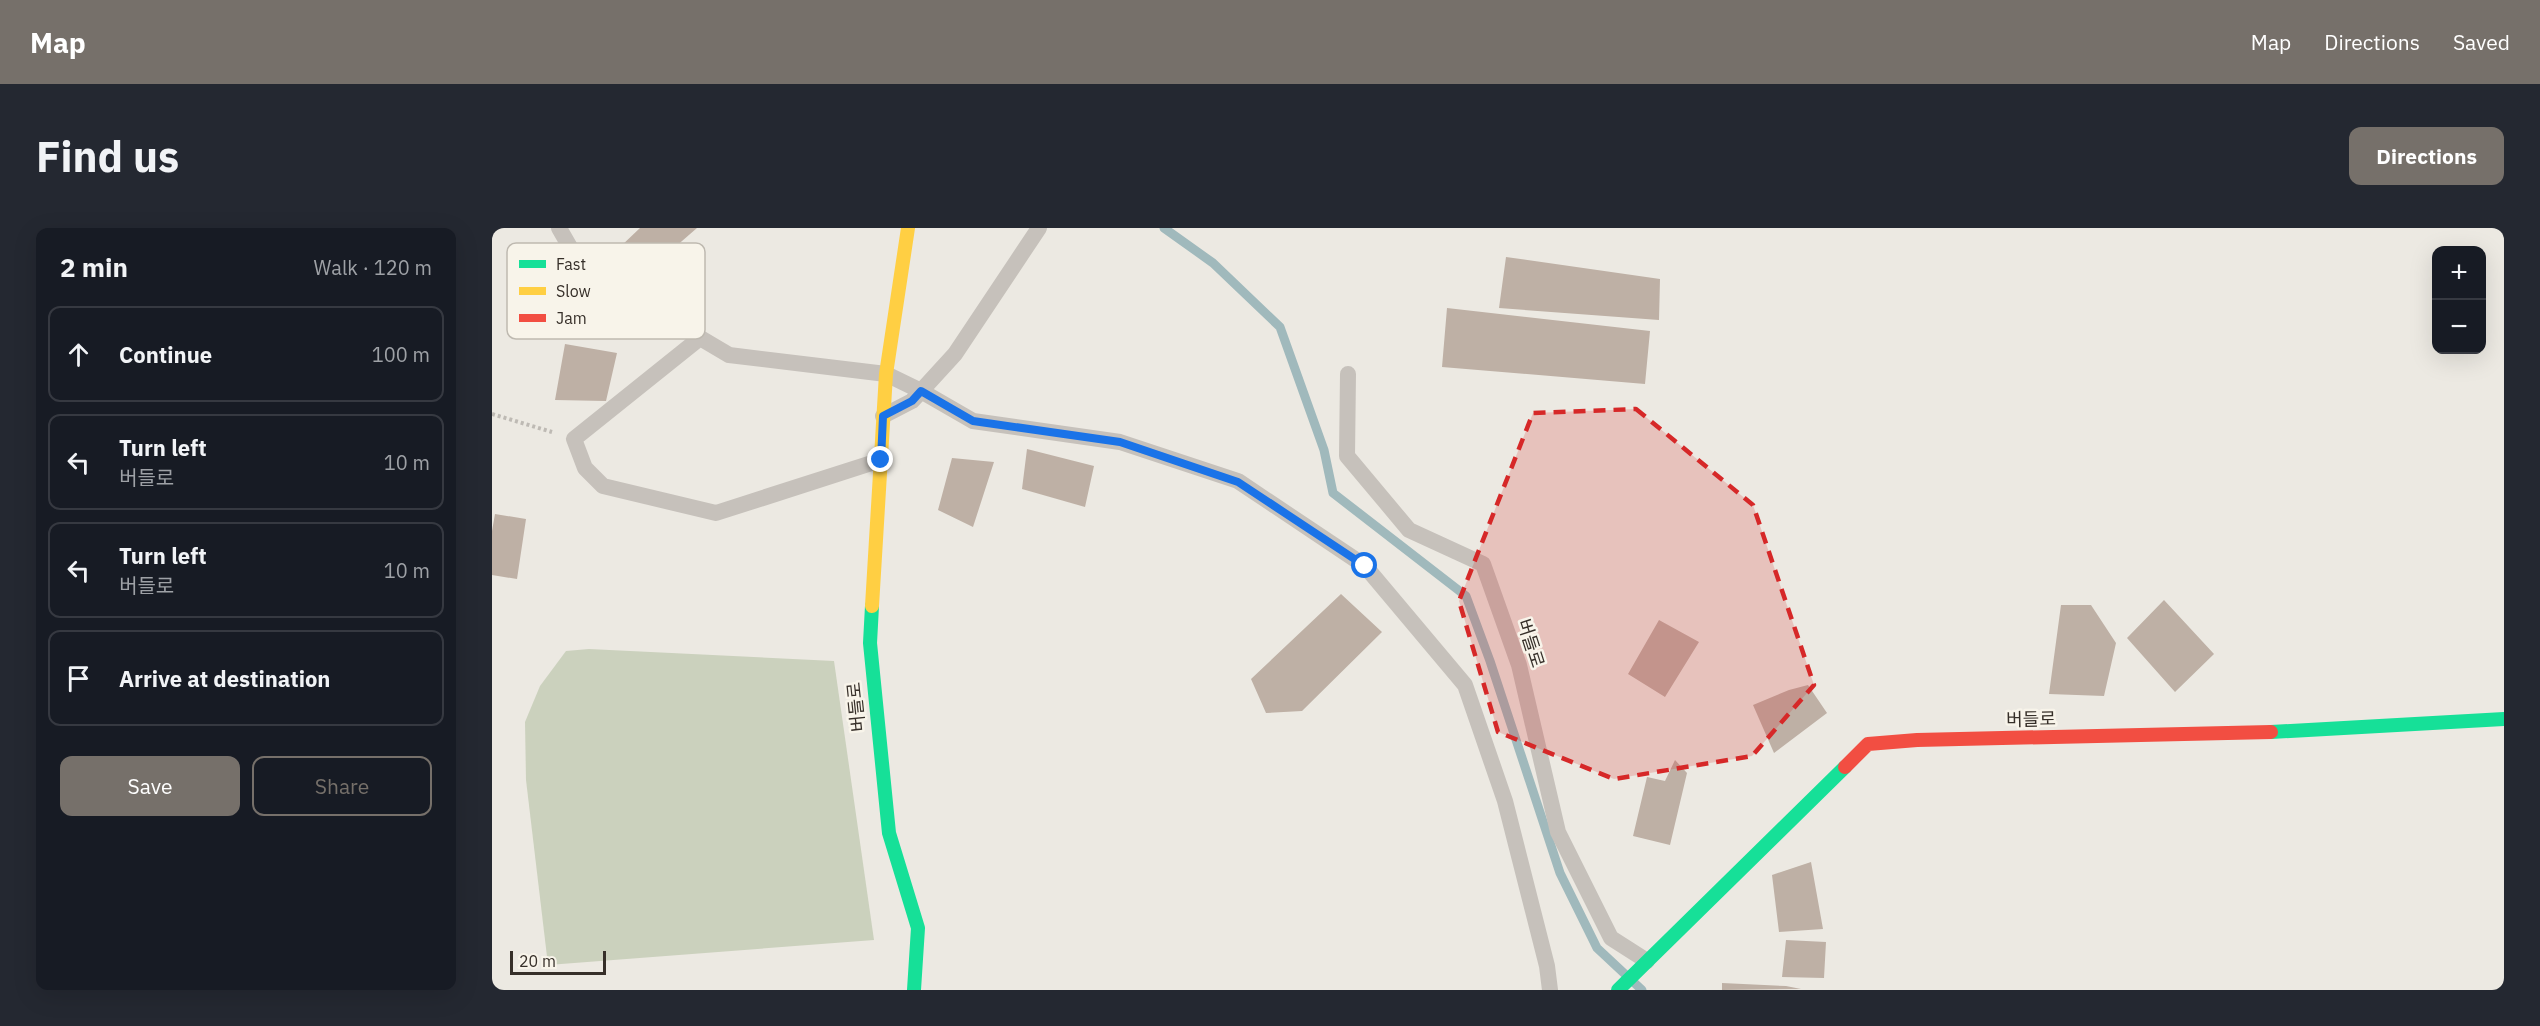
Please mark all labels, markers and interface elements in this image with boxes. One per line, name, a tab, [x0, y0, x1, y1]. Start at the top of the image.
text: Map	[30, 24, 86, 61]
text: Map	[2251, 28, 2291, 56]
text: Directions	[2324, 28, 2420, 56]
text: Saved	[2453, 28, 2510, 56]
button: Directions	[2349, 127, 2504, 185]
text: Find us	[36, 129, 179, 184]
legend	[507, 243, 705, 339]
map controls	[2432, 246, 2486, 354]
button: +	[2432, 246, 2486, 300]
text: 2 min	[60, 250, 128, 284]
text: Walk · 120 m	[314, 254, 432, 281]
text: Fast	[556, 254, 586, 274]
text: Slow	[556, 281, 591, 301]
button: −	[2432, 300, 2486, 354]
text: Jam	[556, 308, 587, 328]
icon: ahead	[62, 338, 95, 371]
text: Continue	[119, 340, 212, 369]
text: 100 m	[372, 341, 430, 368]
text: Turn left	[119, 433, 207, 462]
icon: left	[62, 446, 95, 479]
route end	[867, 446, 893, 472]
text: 10 m	[384, 449, 430, 476]
text: 버들로	[119, 464, 174, 491]
text: Turn left	[119, 541, 207, 570]
route start	[1351, 552, 1377, 578]
icon: left	[62, 554, 95, 587]
text: 10 m	[384, 557, 430, 584]
text: 버들로	[119, 572, 174, 599]
street label: 버들로	[1512, 616, 1550, 670]
icon: arrive	[62, 662, 95, 695]
text: Arrive at destination	[119, 664, 330, 693]
street label: 버들로	[842, 681, 870, 733]
street label: 버들로	[2006, 707, 2056, 731]
button: Save	[60, 756, 240, 816]
button: Share	[252, 756, 432, 816]
scale bar	[510, 948, 606, 976]
text: 20 m	[519, 951, 556, 971]

